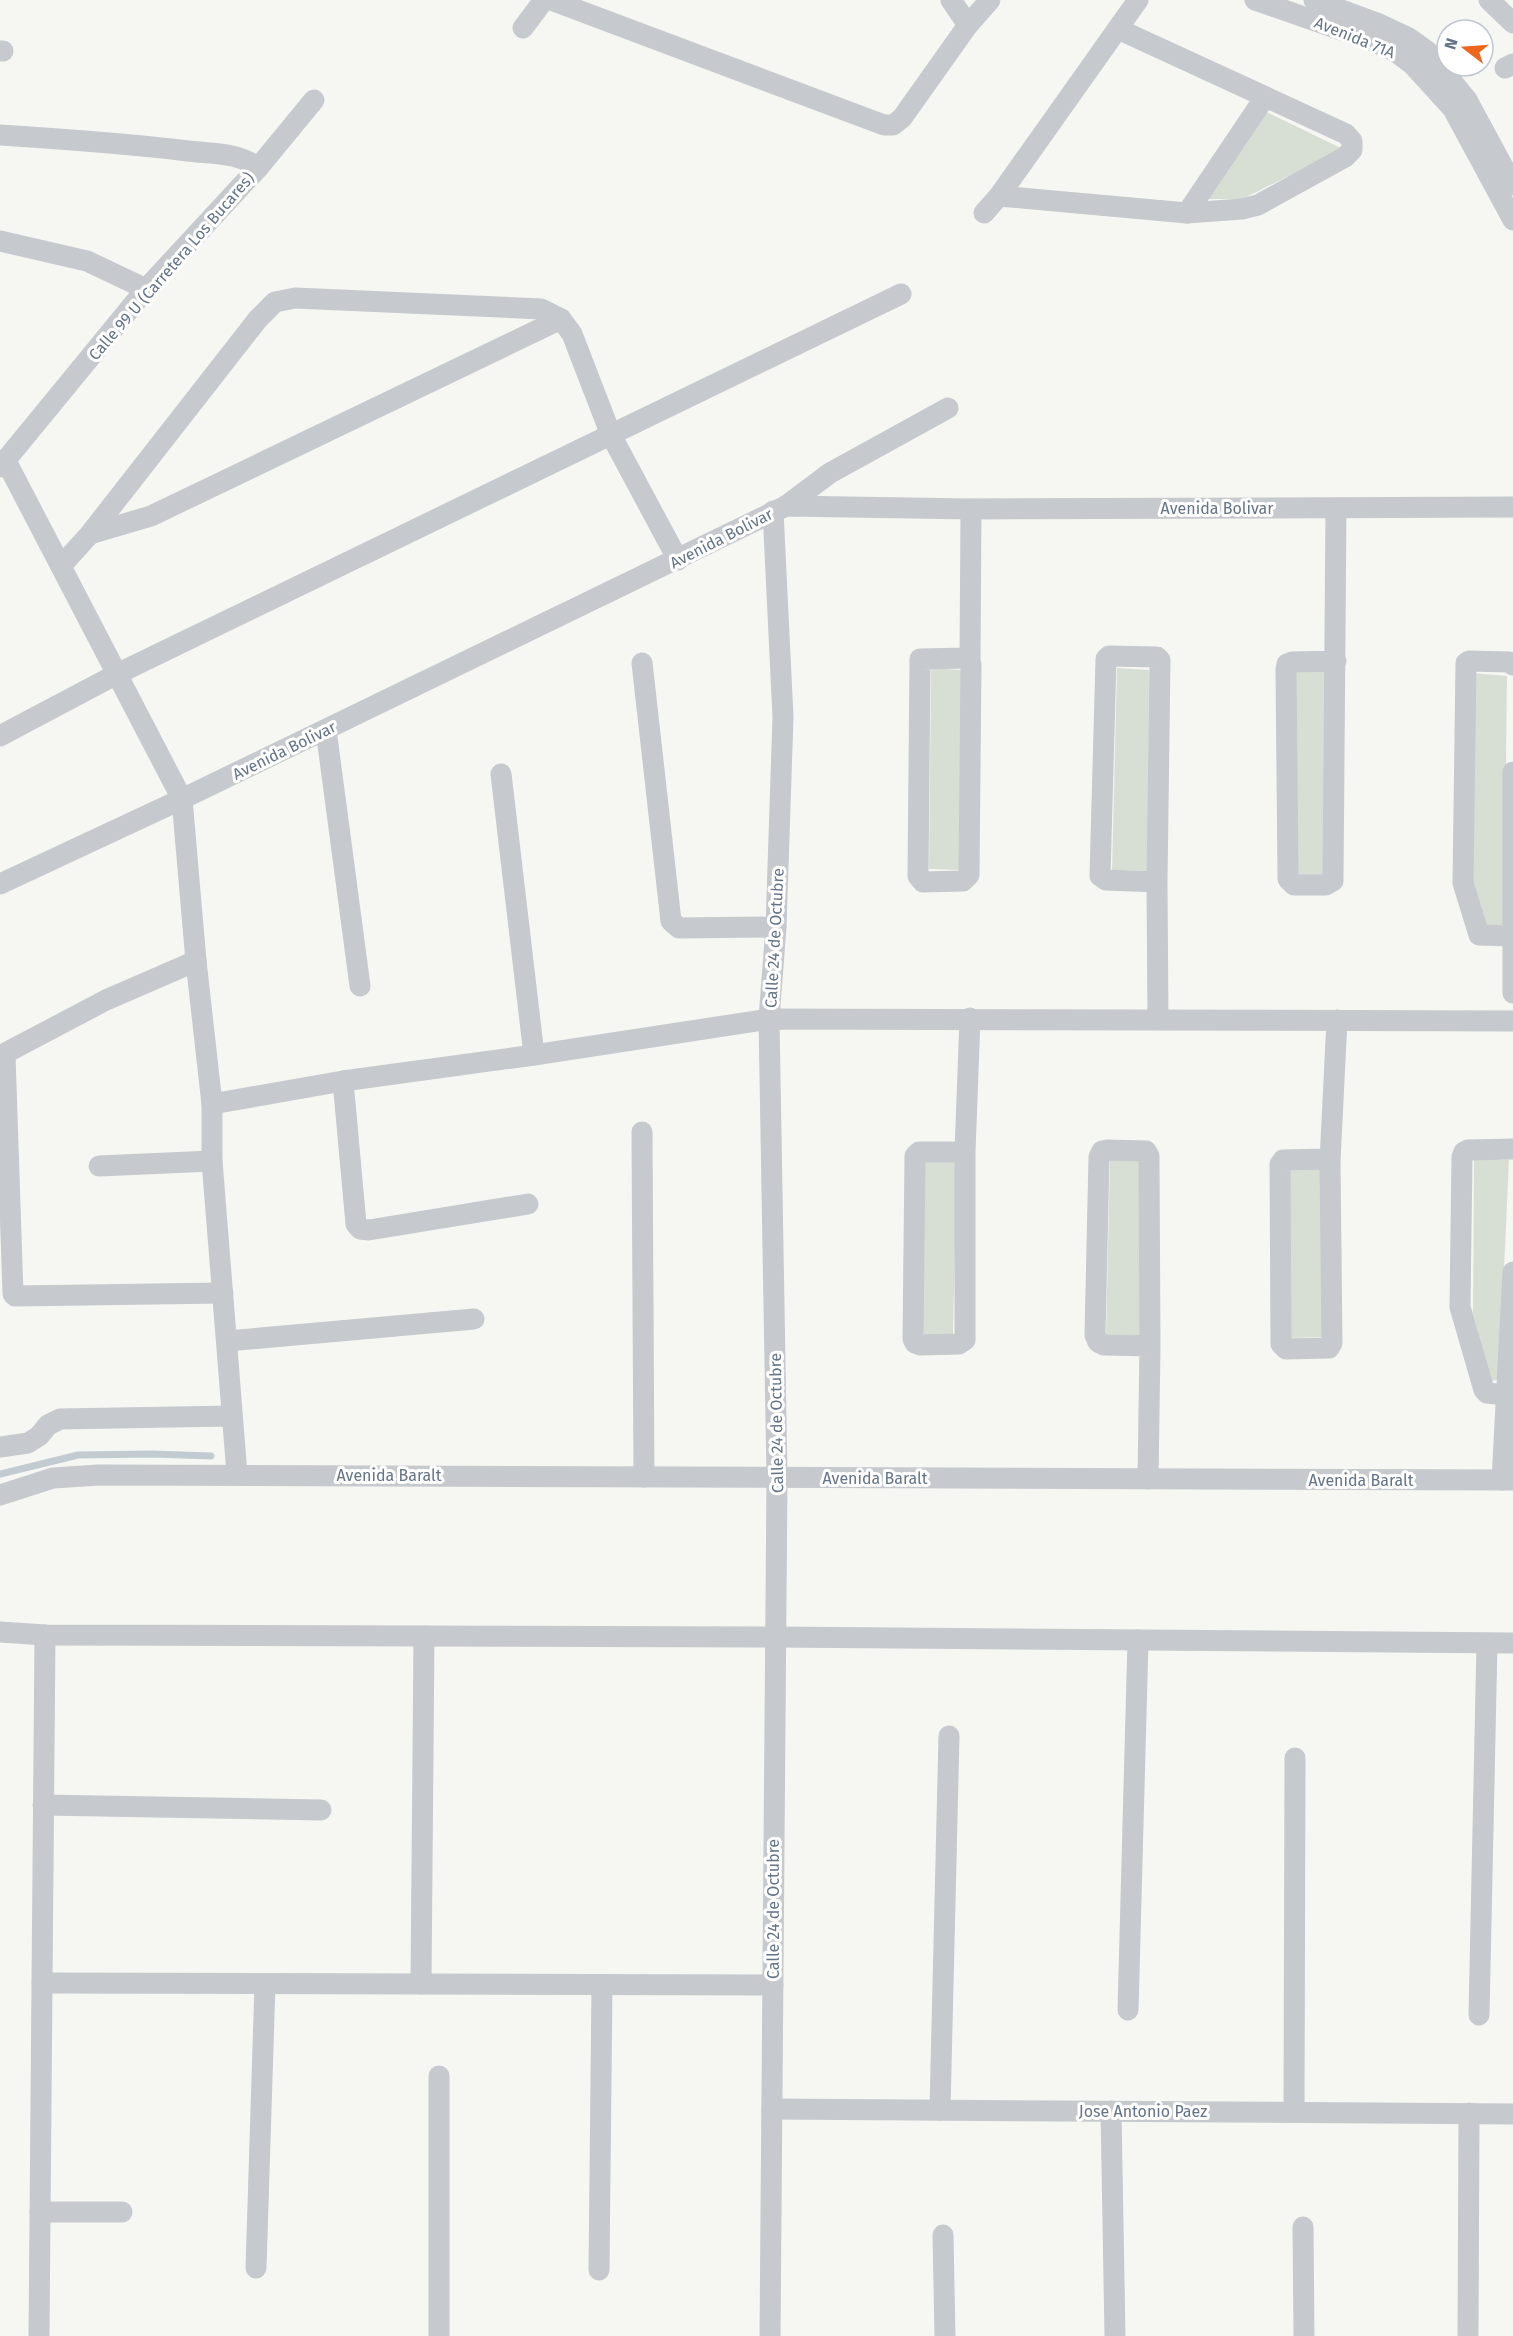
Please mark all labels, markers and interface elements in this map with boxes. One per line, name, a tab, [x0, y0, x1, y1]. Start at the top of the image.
street label: Avenida 71A	[1312, 13, 1399, 63]
north arrow	[1435, 18, 1495, 78]
text: N	[1440, 36, 1462, 52]
street label: Calle 99 U (Carretera Los Bucares)	[85, 169, 258, 364]
street label: Avenida Bolivar	[1161, 499, 1274, 518]
street label: Avenida Bolivar	[667, 504, 777, 573]
street label: Avenida Bolivar	[229, 717, 340, 784]
street label: Calle 24 de Octubre	[761, 868, 788, 1008]
street label: Calle 24 de Octubre	[766, 1353, 787, 1493]
street label: Avenida Baralt	[336, 1466, 442, 1485]
street label: Avenida Baralt	[822, 1469, 928, 1488]
street label: Avenida Baralt	[1308, 1471, 1414, 1490]
street label: Calle 24 de Octubre	[764, 1839, 783, 1979]
street label: Jose Antonio Paez	[1079, 2102, 1207, 2121]

